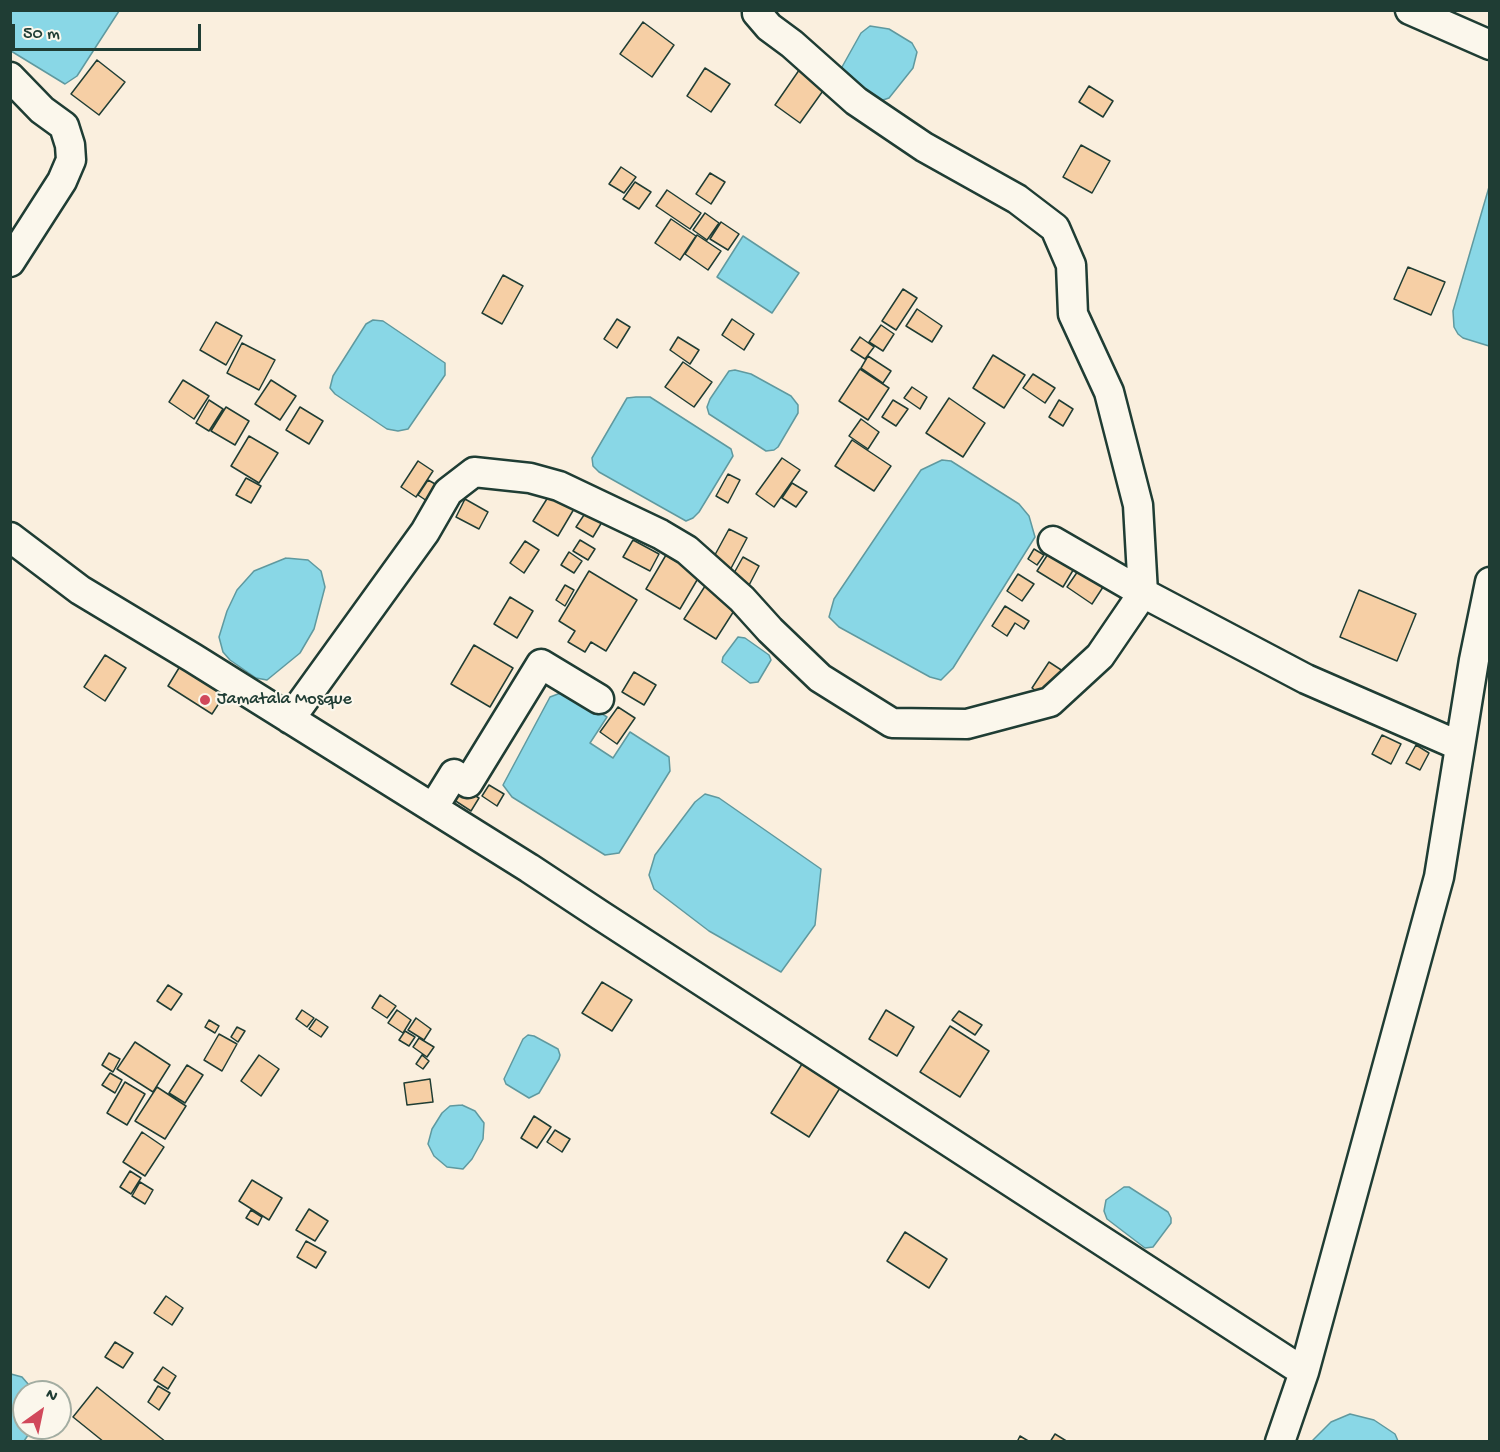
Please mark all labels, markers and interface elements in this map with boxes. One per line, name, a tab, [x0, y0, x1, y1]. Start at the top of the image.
scale bar	[15, 12, 204, 50]
text: 50 m	[23, 24, 60, 45]
place label: Jamatala Mosque	[217, 689, 352, 711]
marker: Jamatala Mosque	[198, 693, 212, 707]
north arrow	[12, 1380, 72, 1440]
text: N	[41, 1385, 61, 1407]

